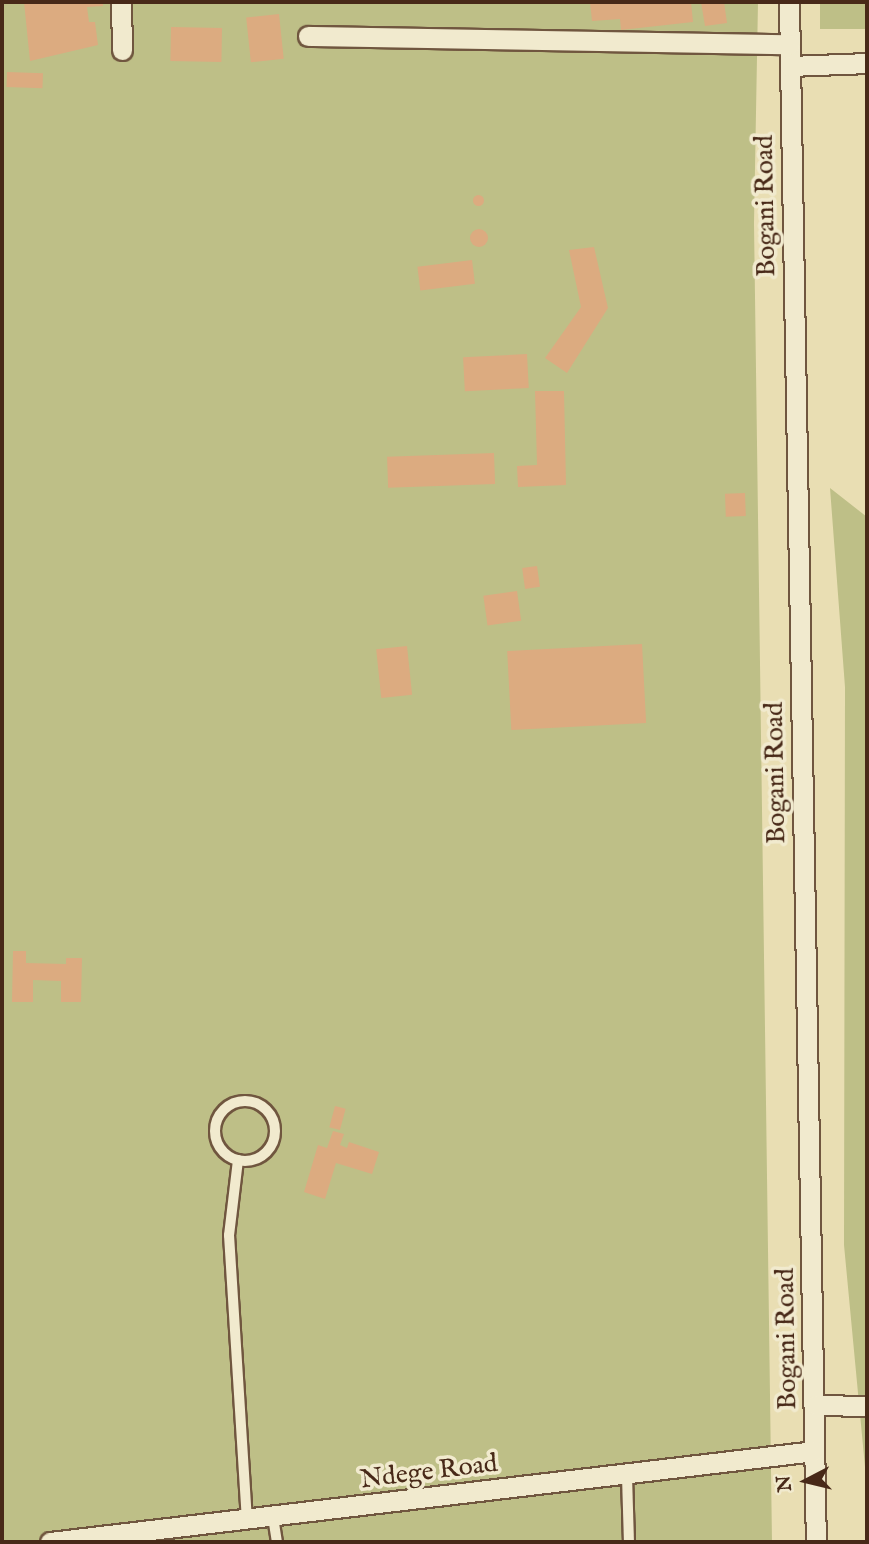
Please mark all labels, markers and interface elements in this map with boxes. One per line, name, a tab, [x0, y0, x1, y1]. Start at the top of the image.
street label: Bogani Road	[749, 135, 783, 277]
street label: Bogani Road	[759, 702, 793, 844]
street label: Bogani Road	[770, 1268, 804, 1410]
north arrow	[771, 1446, 841, 1516]
street label: Ndege Road	[359, 1448, 499, 1496]
text: N	[772, 1474, 798, 1493]

